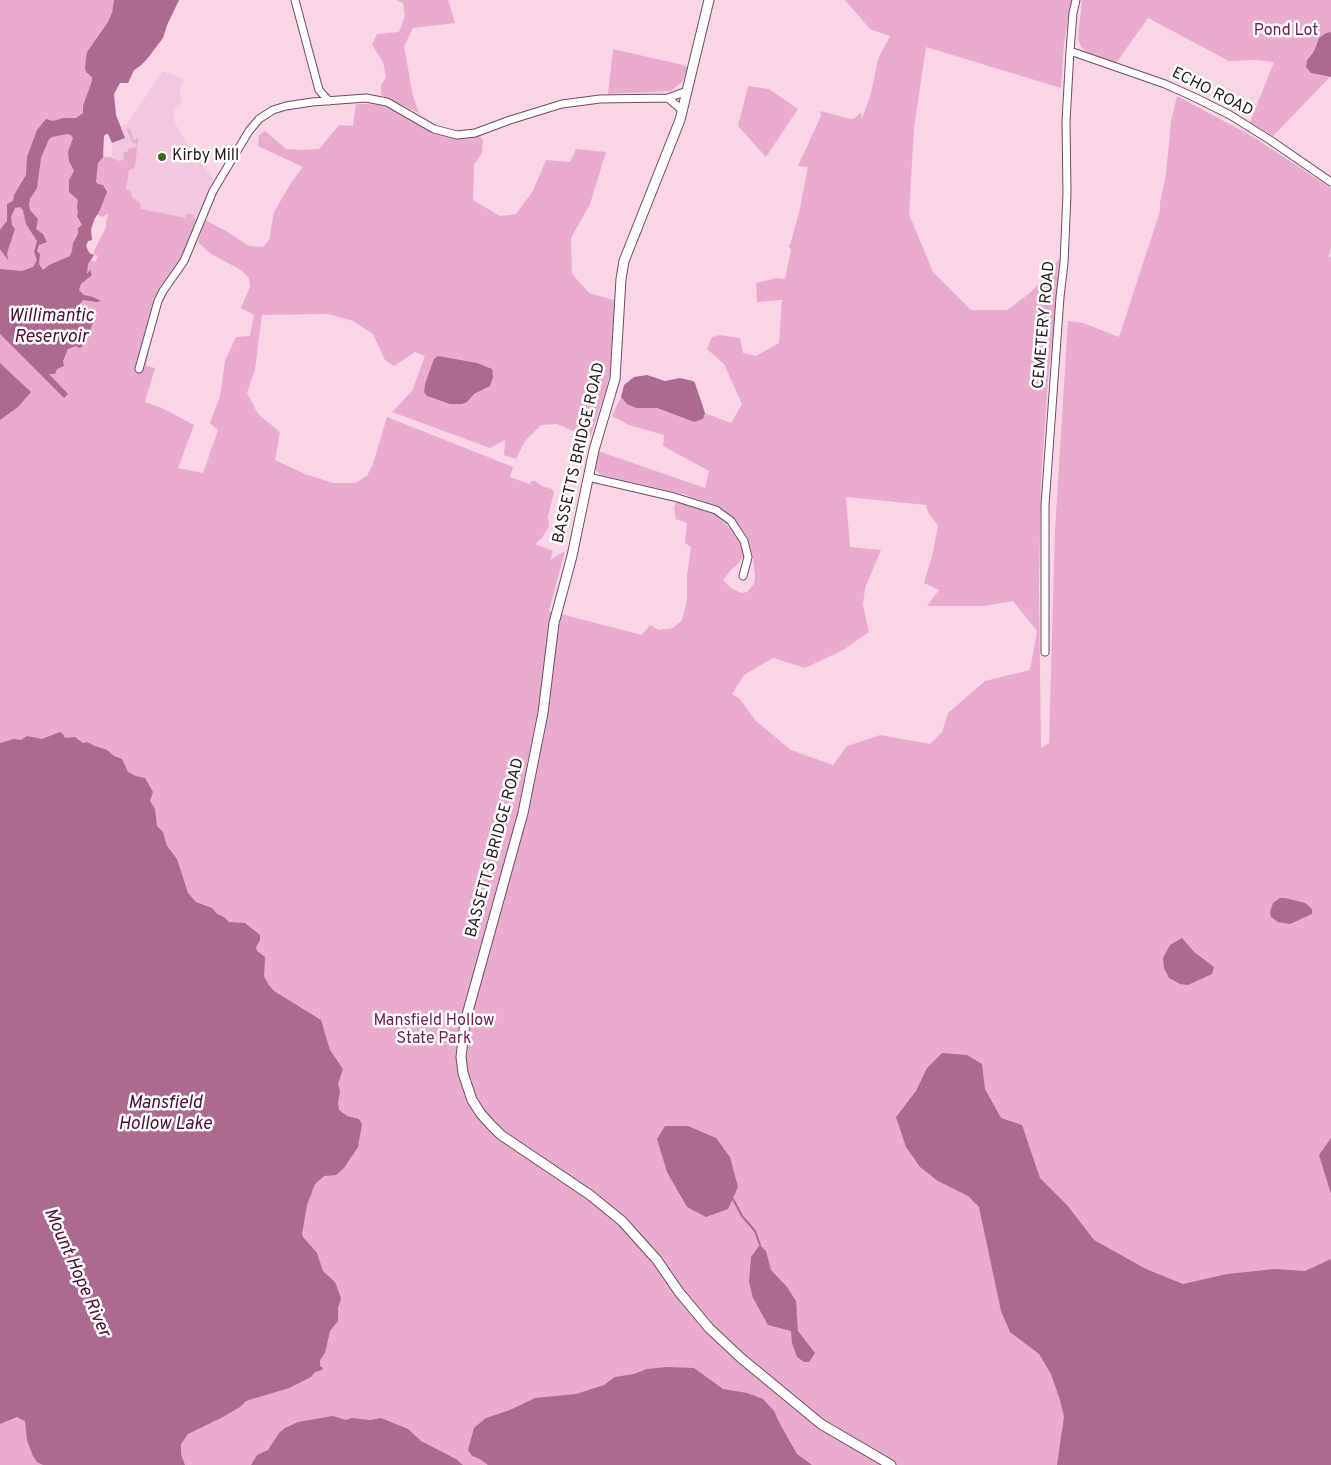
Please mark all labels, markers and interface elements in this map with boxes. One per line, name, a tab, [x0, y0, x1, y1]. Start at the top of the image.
park label: Pond Lot	[1254, 22, 1318, 42]
street label: ECHO ROAD	[1168, 64, 1256, 122]
place label: Kirby Mill	[172, 147, 239, 167]
marker: Kirby Mill	[156, 151, 168, 163]
street label: CEMETERY ROAD	[1030, 260, 1060, 390]
water label: Willimantic Reservoir	[8, 306, 94, 348]
street label: BASSETTS BRIDGE ROAD	[550, 361, 610, 545]
street label: BASSETTS BRIDGE ROAD	[463, 756, 529, 940]
park label: Mansfield Hollow State Park	[373, 1012, 495, 1050]
water label: Mansfield Hollow Lake	[118, 1093, 212, 1136]
water label: Mount Hope River	[38, 1205, 114, 1341]

